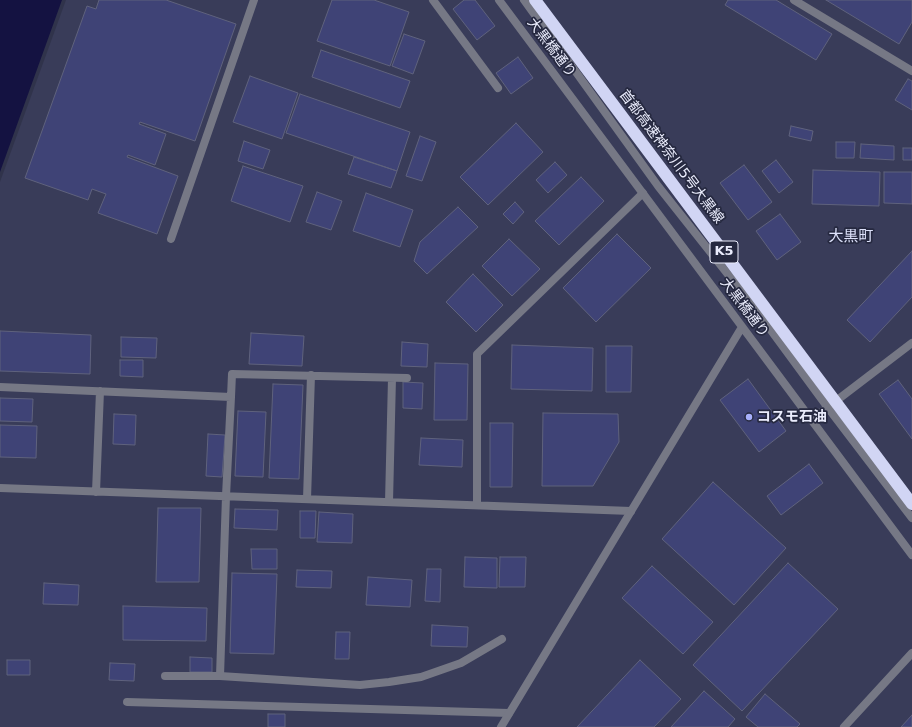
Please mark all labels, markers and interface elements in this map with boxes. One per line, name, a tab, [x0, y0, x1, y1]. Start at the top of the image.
street label: 大黒橋通り	[523, 15, 579, 81]
street label: 首都高速神奈川5号大黒線	[615, 87, 727, 227]
district label: 大黒町	[829, 228, 873, 246]
road number: K5	[710, 241, 738, 263]
street label: 大黒橋通り	[716, 275, 772, 341]
place label: コスモ石油	[757, 409, 827, 425]
marker: コスモ石油	[744, 412, 754, 422]

